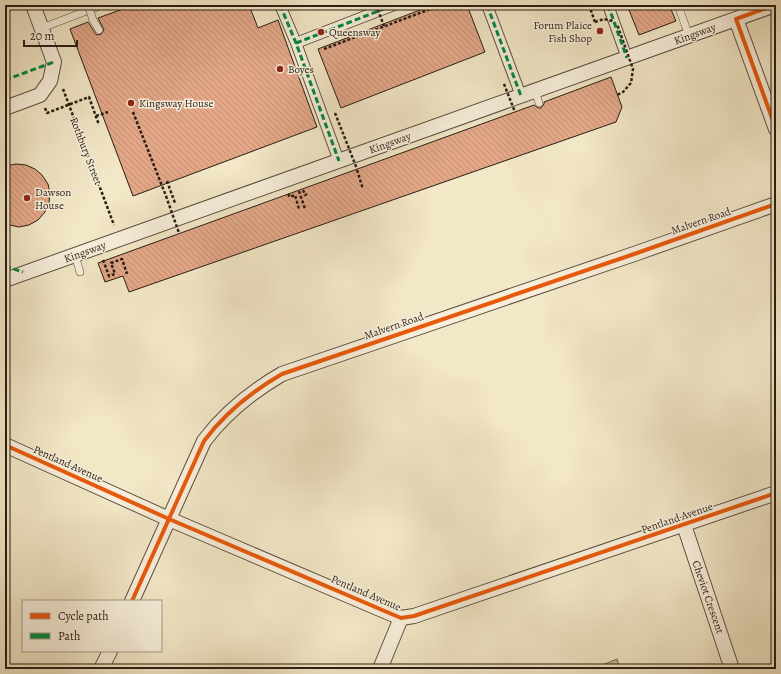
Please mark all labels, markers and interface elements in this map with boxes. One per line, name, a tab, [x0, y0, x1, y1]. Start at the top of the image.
place label: Forum Plaice Fish Shop	[533, 18, 592, 46]
street label: Kingsway	[672, 20, 718, 48]
scale bar	[24, 22, 77, 48]
place label: Queensway	[329, 25, 380, 40]
marker: Forum Plaice Fish Shop	[595, 26, 605, 36]
marker: Queensway	[316, 27, 326, 37]
text: 20 m	[30, 28, 54, 44]
place label: Boyes	[288, 62, 314, 77]
marker: Boyes	[275, 64, 285, 74]
place label: Kingsway House	[139, 96, 213, 111]
marker: Kingsway House	[126, 98, 136, 108]
street label: Rothbury Street	[66, 115, 106, 187]
street label: Kingsway	[367, 129, 413, 157]
place label: Dawson House	[35, 185, 71, 213]
marker: Dawson House	[22, 193, 32, 203]
street label: Malvern Road	[669, 204, 733, 238]
street label: Kingsway	[62, 238, 108, 266]
street label: Malvern Road	[362, 309, 426, 343]
street label: Pentland Avenue	[31, 442, 105, 486]
street label: Pentland Avenue	[639, 499, 715, 537]
street label: Cheviot Crescent	[689, 559, 728, 636]
street label: Pentland Avenue	[329, 571, 403, 615]
legend	[22, 600, 162, 652]
text: Cycle path	[58, 608, 109, 624]
text: Path	[58, 628, 81, 644]

